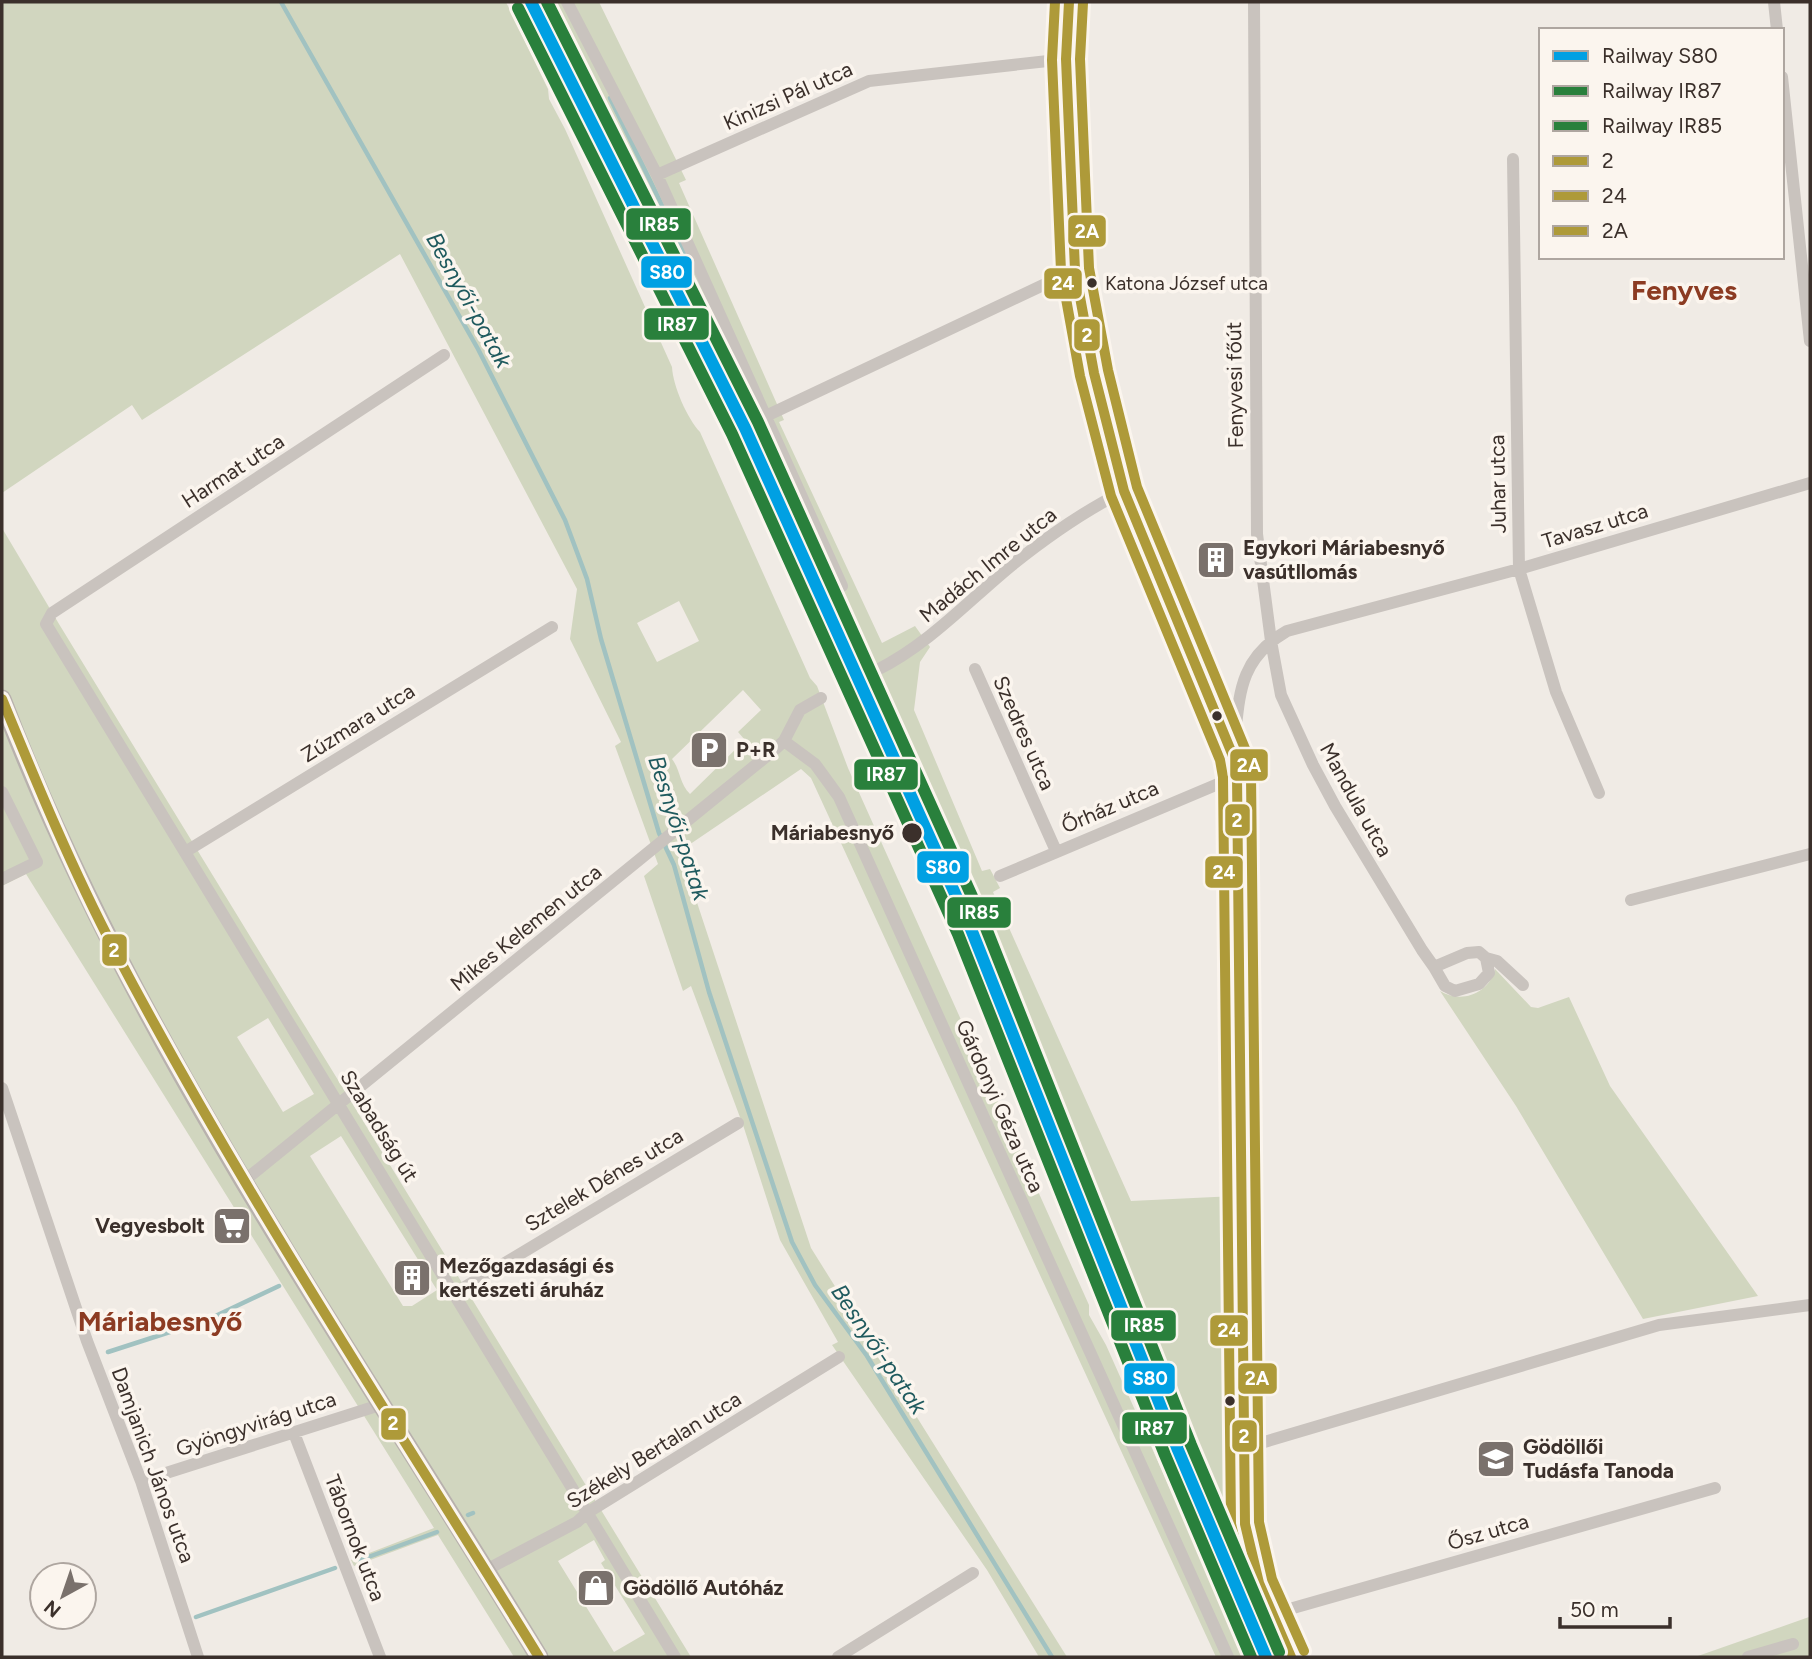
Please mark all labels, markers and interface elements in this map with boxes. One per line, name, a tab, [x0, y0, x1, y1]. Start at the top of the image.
legend	[1539, 28, 1784, 259]
text: Railway S80	[1602, 43, 1718, 68]
street label: Kinizsi Pál utca	[719, 56, 856, 135]
text: Railway IR87	[1602, 78, 1721, 103]
text: Railway IR85	[1602, 113, 1722, 138]
text: 2	[1602, 148, 1614, 173]
text: 24	[1602, 183, 1627, 208]
line badge: IR85	[625, 207, 692, 241]
text: IR85	[639, 213, 679, 236]
line badge: 2A	[1067, 214, 1107, 248]
text: 2A	[1602, 218, 1628, 243]
text: 2A	[1075, 220, 1100, 243]
water label: Besnyői-patak	[420, 227, 518, 373]
line badge: S80	[640, 255, 693, 289]
text: S80	[649, 261, 685, 284]
line badge: 24	[1043, 267, 1083, 300]
text: 24	[1051, 272, 1075, 295]
place label: Katona József utca	[1105, 272, 1268, 295]
district label: Fenyves	[1631, 273, 1737, 307]
marker: Katona József utca	[1085, 276, 1099, 290]
line badge: IR87	[643, 307, 710, 341]
text: IR87	[657, 313, 697, 336]
line badge: 2	[1073, 318, 1101, 352]
street label: Fenyvesi főút	[1221, 321, 1248, 449]
text: 2	[1081, 324, 1093, 347]
street label: Harmat utca	[177, 428, 289, 513]
street label: Juhar utca	[1484, 434, 1511, 534]
street label: Tavasz utca	[1539, 498, 1651, 553]
street label: Madách Imre utca	[914, 502, 1061, 627]
place label: Egykori Máriabesnyő vasútllomás	[1243, 535, 1445, 584]
building icon: Egykori Máriabesnyő vasútllomás	[1195, 539, 1237, 581]
street label: Szedres utca	[988, 672, 1061, 794]
street label: Zúzmara utca	[297, 678, 419, 767]
unlabelled marker	[1210, 709, 1224, 723]
parking icon: P+R	[688, 729, 730, 771]
place label: P+R	[736, 737, 775, 762]
street label: Mandula utca	[1315, 738, 1398, 861]
line badge: 2A	[1229, 748, 1269, 782]
water label: Besnyői-patak	[642, 752, 716, 905]
text: 2A	[1237, 754, 1262, 777]
line badge: IR87	[853, 758, 919, 791]
text: IR87	[866, 763, 906, 786]
street label: Őrház utca	[1058, 775, 1162, 838]
line badge: 2	[1224, 803, 1251, 837]
text: 2	[1231, 809, 1243, 832]
place label: Máriabesnyő	[771, 820, 894, 845]
marker: Máriabesnyő	[900, 821, 924, 845]
line badge: S80	[916, 850, 970, 884]
line badge: 24	[1204, 855, 1244, 889]
text: S80	[925, 856, 961, 879]
street label: Mikes Kelemen utca	[445, 859, 606, 996]
text: 24	[1212, 861, 1236, 884]
line badge: IR85	[946, 896, 1012, 929]
text: IR85	[959, 901, 999, 924]
line badge: 2	[101, 933, 128, 967]
text: 2	[108, 939, 120, 962]
street label: Gárdonyi Géza utca	[951, 1016, 1050, 1196]
street label: Szabadság út	[335, 1065, 424, 1186]
street label: Sztelek Dénes utca	[520, 1123, 687, 1237]
supermarket icon: Vegyesbolt	[211, 1205, 253, 1247]
place label: Vegyesbolt	[95, 1213, 205, 1238]
place label: Mezőgazdasági és kertészeti áruház	[439, 1253, 614, 1302]
building icon: Mezőgazdasági és kertészeti áruház	[391, 1257, 433, 1299]
water label: Besnyői-patak	[825, 1279, 933, 1420]
district label: Máriabesnyő	[78, 1304, 242, 1338]
line badge: IR85	[1110, 1309, 1177, 1342]
text: IR85	[1124, 1314, 1164, 1337]
line badge: 24	[1209, 1314, 1249, 1347]
text: 24	[1217, 1319, 1241, 1342]
line badge: S80	[1123, 1362, 1176, 1395]
line badge: 2A	[1237, 1362, 1278, 1395]
street label: Damjanich János utca	[106, 1364, 200, 1566]
text: S80	[1132, 1367, 1168, 1390]
text: 2A	[1245, 1367, 1270, 1390]
street label: Gyöngyvirág utca	[173, 1386, 339, 1461]
street label: Székely Bertalan utca	[562, 1386, 746, 1513]
unlabelled marker	[1223, 1394, 1237, 1408]
line badge: 2	[380, 1407, 407, 1441]
line badge: IR87	[1121, 1411, 1188, 1445]
text: 2	[387, 1412, 399, 1435]
text: IR87	[1134, 1417, 1174, 1440]
line badge: 2	[1231, 1419, 1258, 1453]
text: 2	[1238, 1425, 1250, 1448]
place label: Gödöllői Tudásfa Tanoda	[1523, 1434, 1674, 1483]
school or university icon: Gödöllői Tudásfa Tanoda	[1475, 1438, 1517, 1480]
street label: Tábornok utca	[320, 1471, 391, 1605]
street label: Ősz utca	[1444, 1508, 1531, 1555]
north arrow	[28, 1561, 98, 1631]
shop icon: Gödöllő Autóház	[575, 1567, 617, 1609]
place label: Gödöllő Autóház	[623, 1575, 783, 1600]
scale bar	[1560, 1586, 1670, 1630]
text: N	[39, 1595, 65, 1622]
text: 50 m	[1570, 1597, 1619, 1622]

